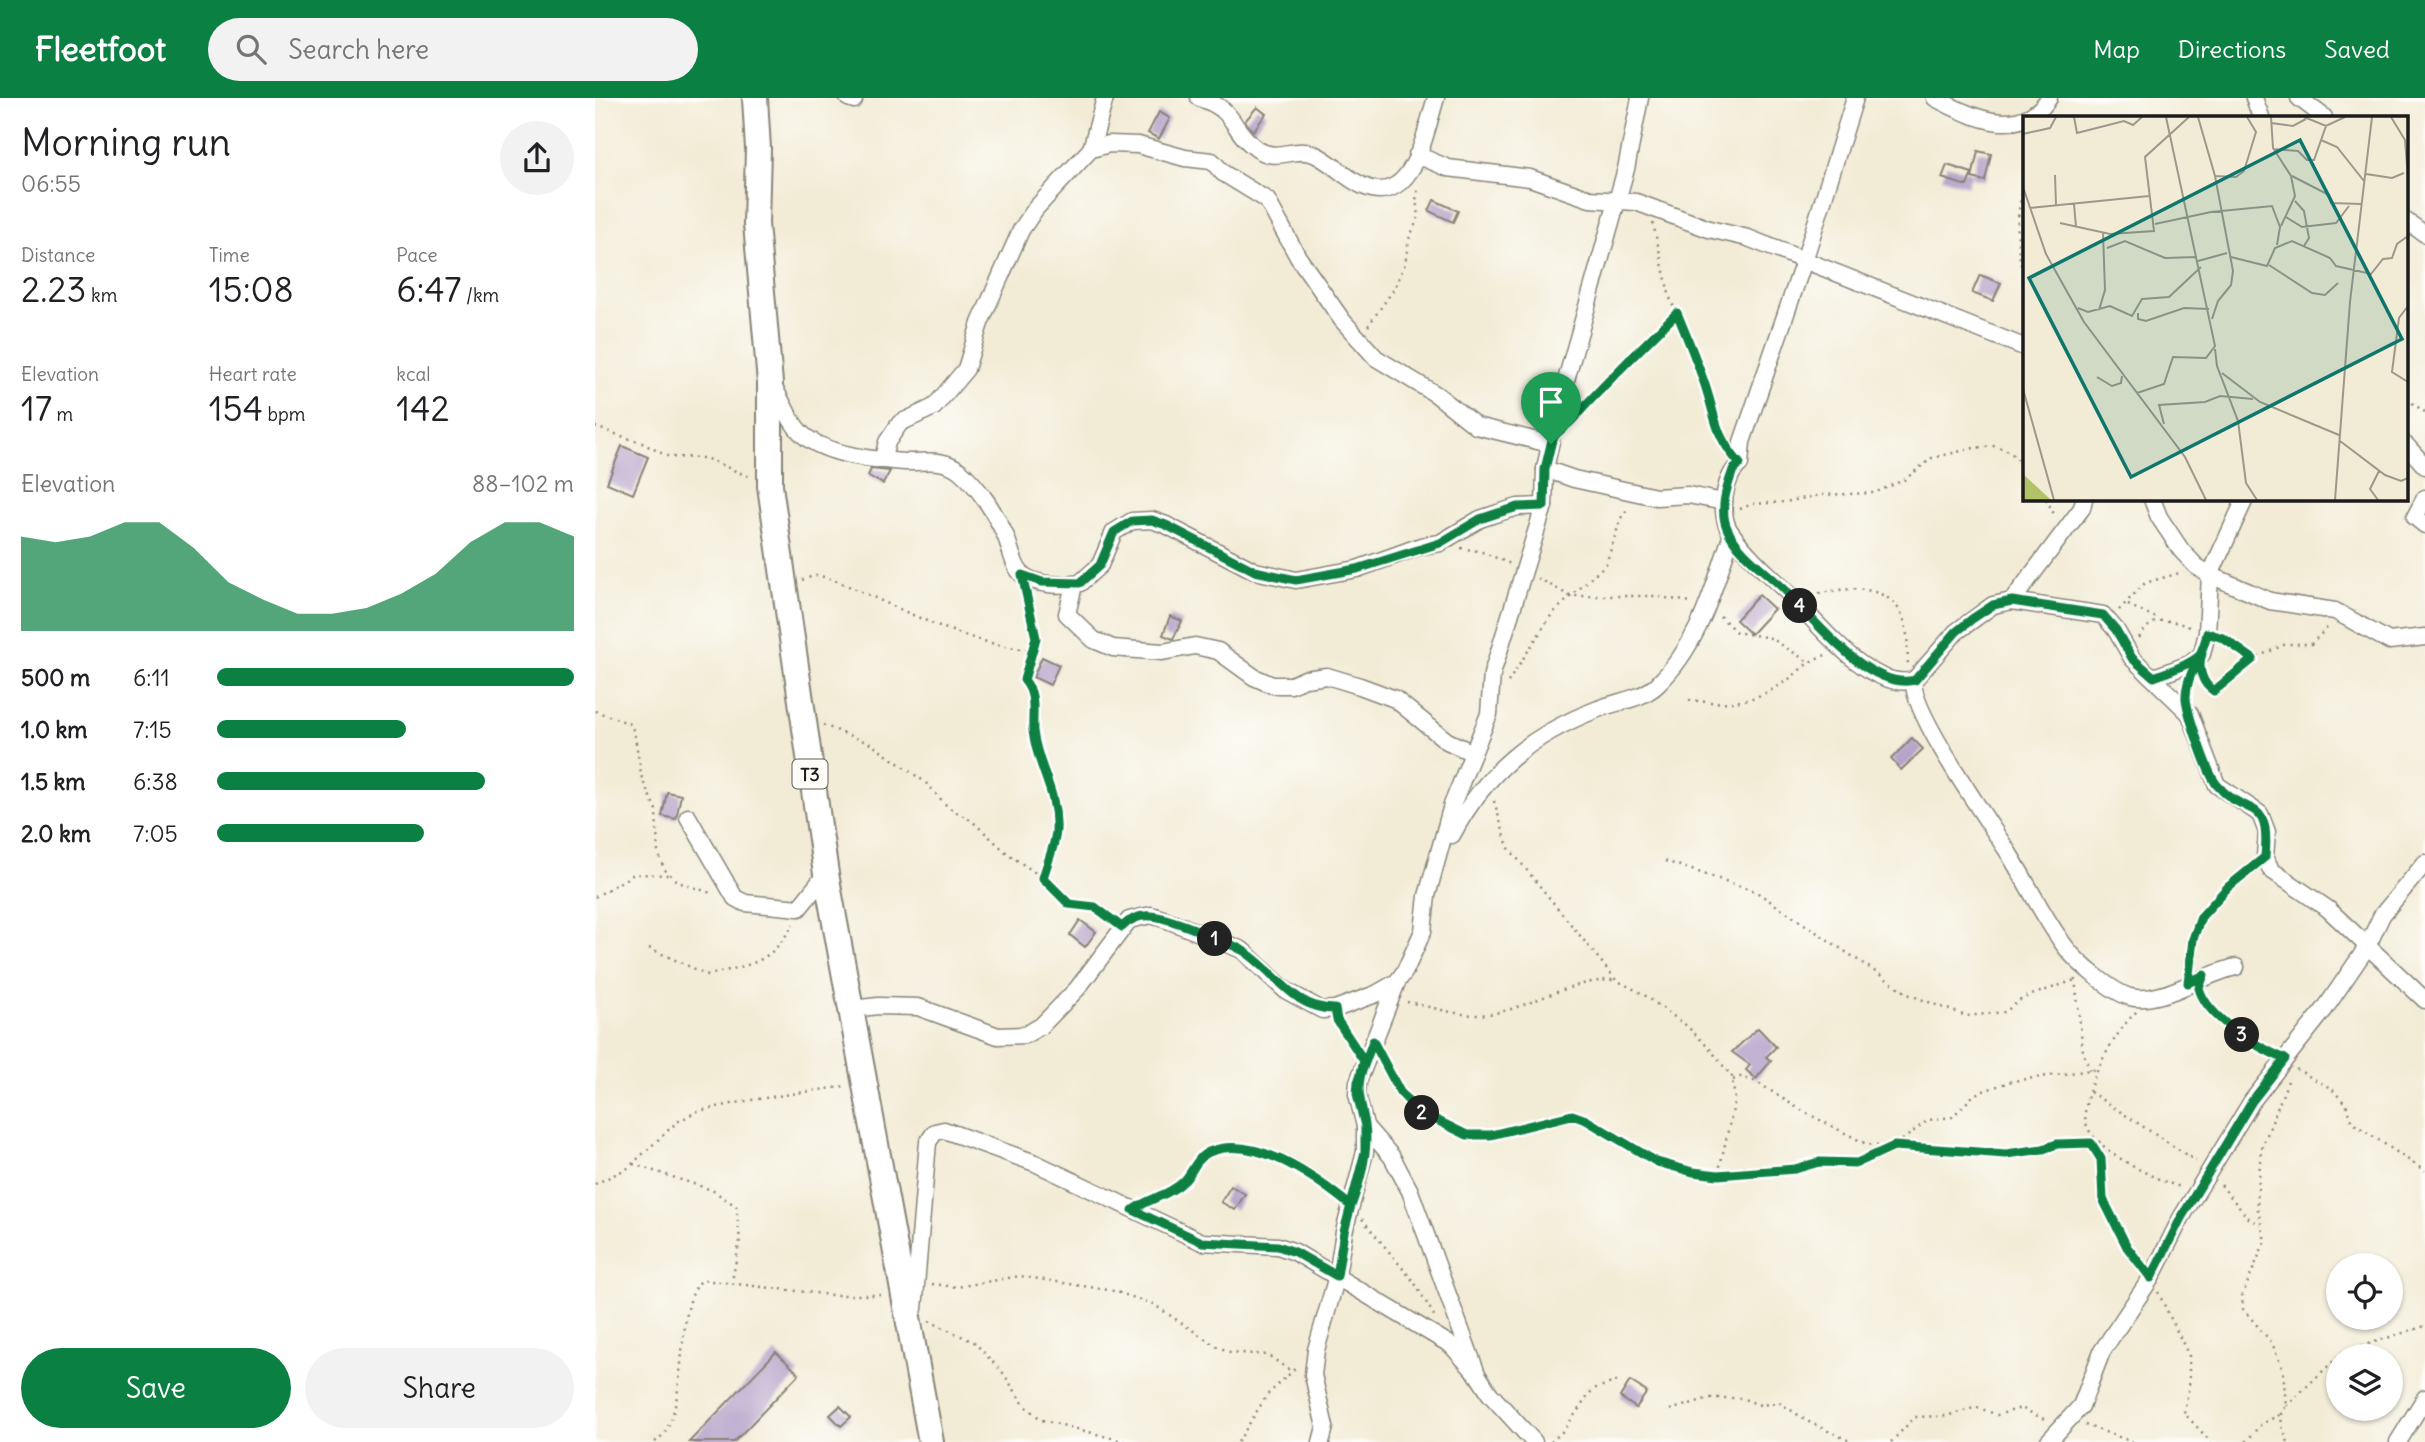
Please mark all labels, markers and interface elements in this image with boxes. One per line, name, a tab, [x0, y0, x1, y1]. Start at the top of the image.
search box	[208, 18, 698, 81]
text: Fleetfoot	[35, 28, 166, 70]
icon: search	[232, 30, 270, 68]
text: Search here	[288, 33, 429, 66]
text: Map	[2093, 34, 2140, 64]
text: Directions	[2178, 34, 2286, 64]
text: Saved	[2324, 34, 2390, 64]
inset map	[2023, 116, 2407, 500]
text: Morning run	[21, 119, 231, 166]
button: share	[500, 121, 574, 195]
text: 06:55	[21, 169, 81, 198]
text: Distance	[21, 243, 95, 267]
text: Time	[209, 243, 250, 267]
text: Pace	[396, 243, 438, 267]
text: 2.23	[21, 267, 87, 311]
text: 15:08	[209, 267, 294, 311]
text: 6:47	[396, 267, 461, 311]
text: km	[87, 283, 117, 307]
text: /km	[461, 283, 499, 307]
text: Elevation	[21, 362, 99, 386]
text: Heart rate	[209, 362, 297, 386]
text: kcal	[396, 362, 431, 386]
pin	[1521, 372, 1581, 444]
icon: arrive	[1532, 383, 1570, 421]
text: 17	[21, 386, 52, 430]
text: 154	[209, 386, 263, 430]
text: 142	[396, 386, 450, 430]
text: m	[52, 402, 73, 426]
text: bpm	[263, 402, 305, 426]
text: Elevation	[21, 469, 115, 498]
text: 88–102 m	[472, 469, 574, 498]
pin: 4	[1783, 588, 1817, 624]
text: 4	[1794, 593, 1805, 617]
text: 500 m	[21, 663, 90, 692]
text: 6:11	[133, 663, 170, 692]
text: 1.0 km	[21, 715, 87, 744]
text: 7:15	[133, 715, 172, 744]
road number: T3	[793, 760, 827, 788]
text: 1.5 km	[21, 767, 86, 796]
text: 6:38	[133, 767, 178, 796]
text: 2.0 km	[21, 819, 91, 848]
text: 7:05	[133, 819, 178, 848]
pin: 1	[1197, 922, 1233, 956]
text: 1	[1211, 926, 1218, 950]
pin: 3	[2225, 1018, 2259, 1052]
text: 3	[2236, 1022, 2247, 1046]
pin: 2	[1405, 1096, 1439, 1130]
text: 2	[1416, 1100, 1427, 1124]
map controls	[2326, 1253, 2403, 1421]
button: locate	[2326, 1253, 2403, 1330]
button: layers	[2326, 1344, 2403, 1421]
button: Save	[21, 1348, 291, 1428]
button: Share	[305, 1348, 574, 1428]

